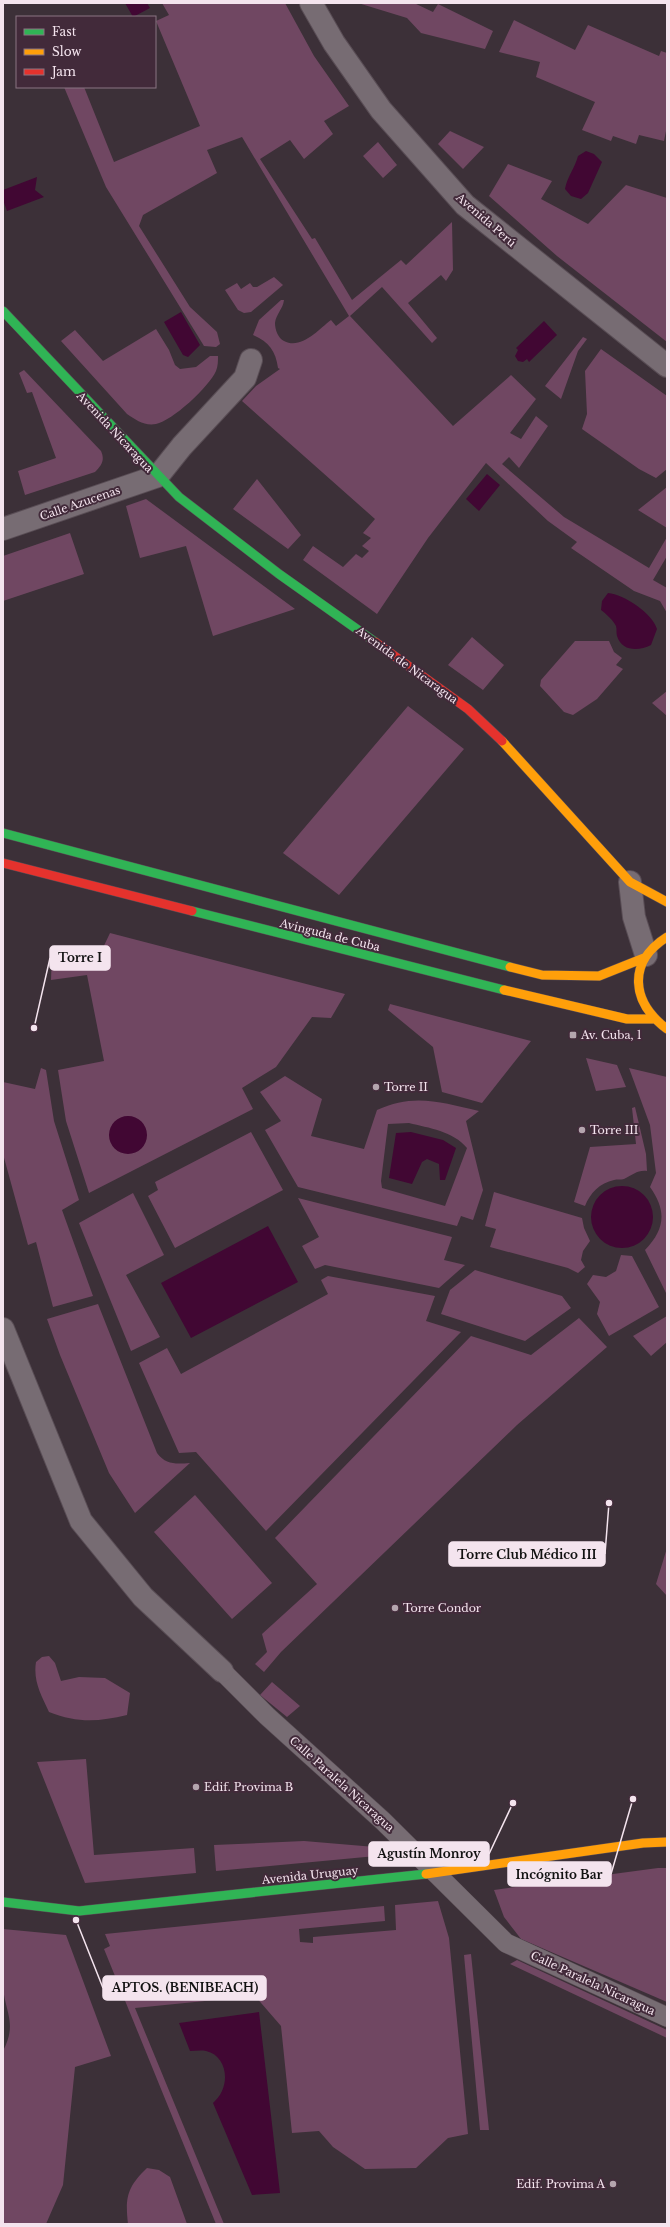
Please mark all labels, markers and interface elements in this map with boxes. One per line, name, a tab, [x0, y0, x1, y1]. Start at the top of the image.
legend	[16, 16, 156, 88]
text: Fast	[52, 24, 77, 39]
text: Slow	[52, 44, 82, 59]
text: Jam	[50, 64, 76, 79]
street label: Avenida Perú	[452, 190, 519, 250]
street label: Avenida Nicaragua	[73, 388, 157, 476]
street label: Calle Azucenas	[38, 483, 122, 523]
street label: Avenida de Nicaragua	[353, 623, 461, 707]
street label: Avinguda de Cuba	[277, 916, 382, 954]
callout: Torre I	[50, 946, 110, 970]
text: Torre I	[58, 950, 102, 965]
place label: Av. Cuba, 1	[580, 1028, 642, 1042]
marker: Av. Cuba, 1	[568, 1030, 578, 1040]
place label: Torre II	[384, 1080, 428, 1094]
marker: Torre II	[371, 1082, 381, 1092]
place label: Torre III	[590, 1123, 639, 1137]
marker: Torre III	[577, 1125, 587, 1135]
callout: Torre Club Médico III	[449, 1542, 605, 1566]
text: Torre Club Médico III	[457, 1547, 597, 1562]
place label: Torre Condor	[403, 1601, 482, 1615]
marker: Torre Condor	[390, 1603, 400, 1613]
street label: Calle Paralela Nicaragua	[287, 1733, 398, 1835]
place label: Edif. Provima B	[204, 1780, 293, 1794]
marker: Edif. Provima B	[191, 1782, 201, 1792]
callout: Agustín Monroy	[369, 1842, 489, 1866]
text: Agustín Monroy	[376, 1846, 481, 1861]
callout: Incógnito Bar	[508, 1862, 611, 1886]
street label: Avenida Uruguay	[260, 1863, 359, 1887]
text: Incógnito Bar	[515, 1867, 603, 1882]
street label: Calle Paralela Nicaragua	[528, 1948, 658, 2018]
callout: APTOS. (BENIBEACH)	[103, 1976, 266, 2000]
text: APTOS. (BENIBEACH)	[111, 1980, 258, 1995]
place label: Edif. Provima A	[516, 2177, 606, 2191]
marker: Edif. Provima A	[608, 2179, 618, 2189]

